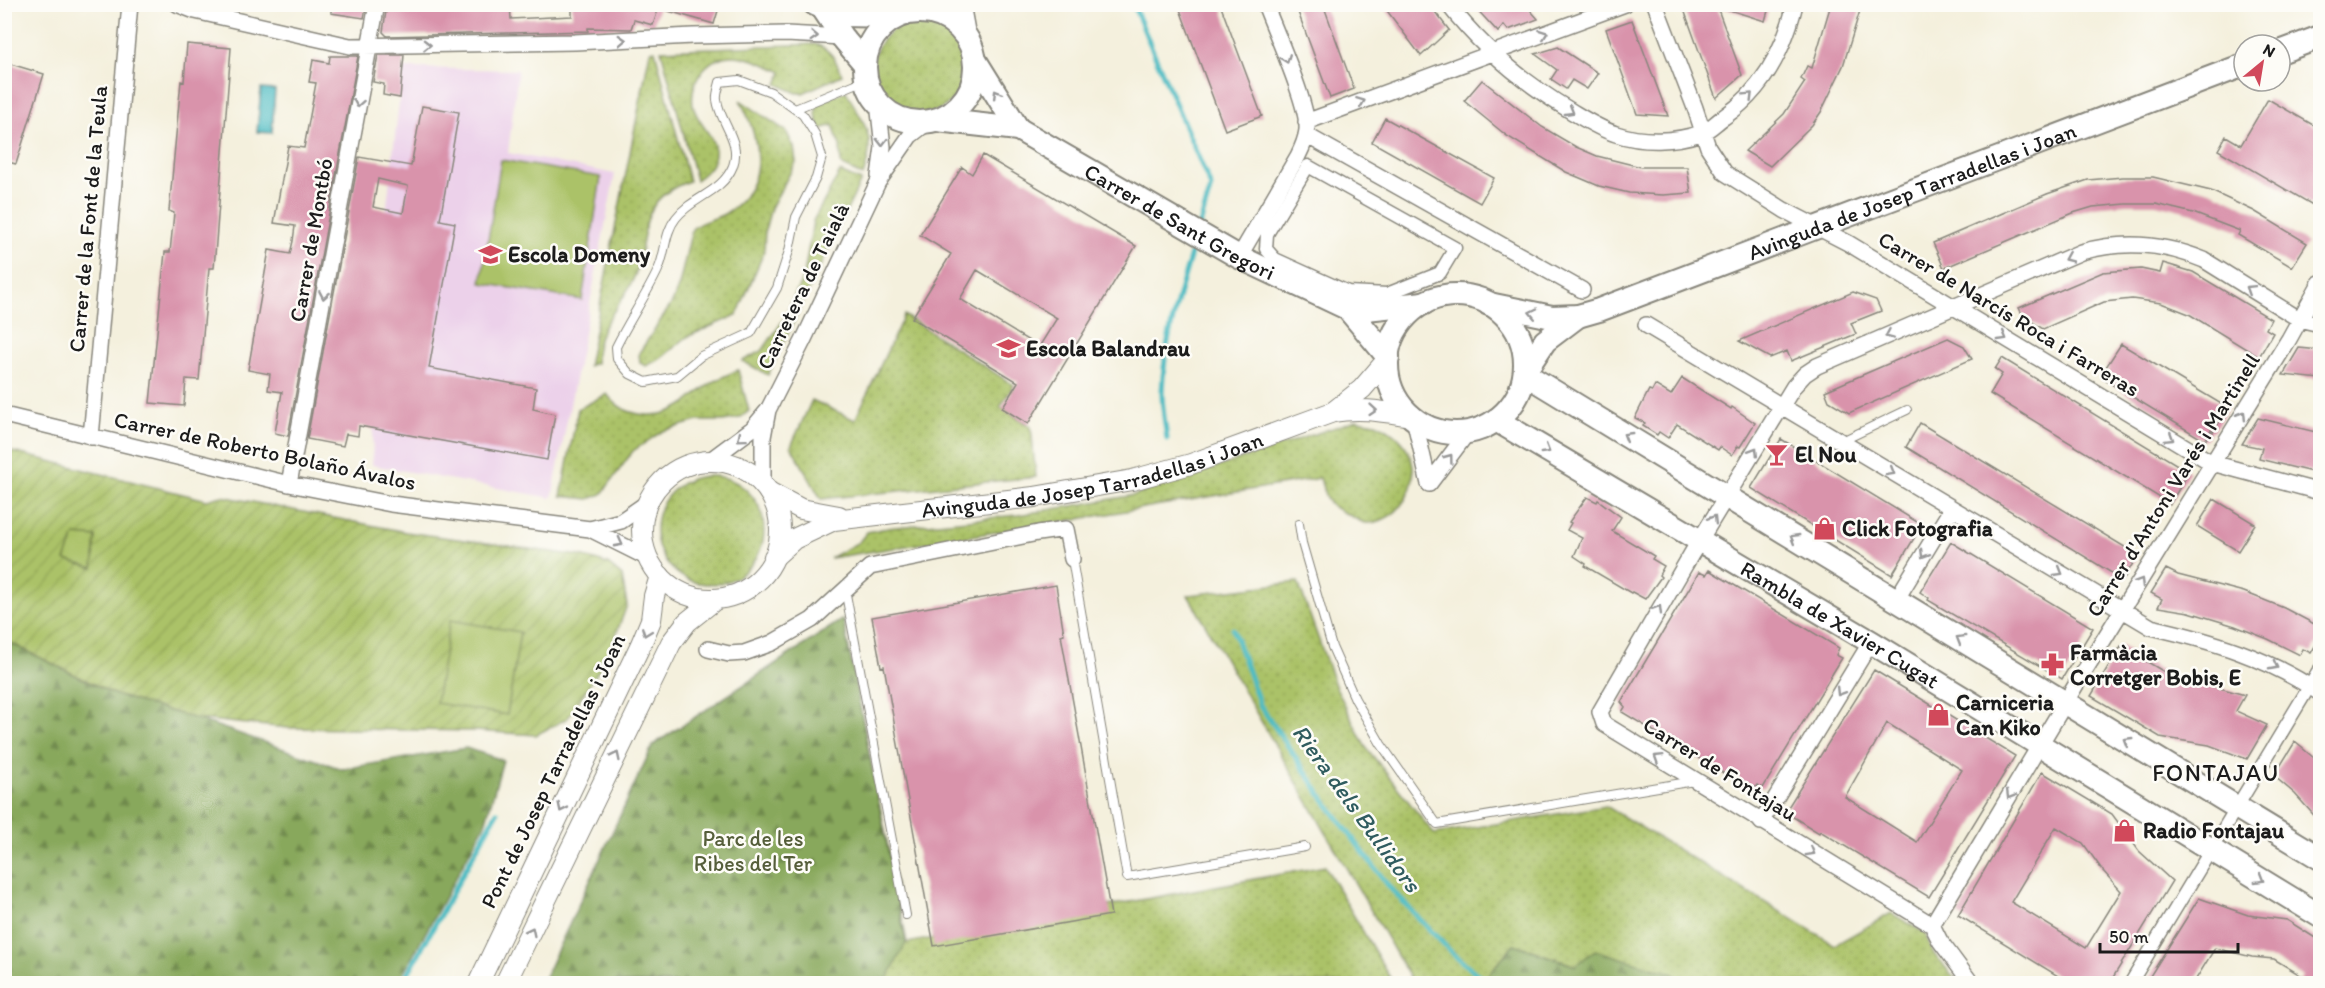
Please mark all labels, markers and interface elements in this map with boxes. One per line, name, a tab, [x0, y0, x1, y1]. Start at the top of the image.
one-way arrow	[810, 29, 819, 42]
one-way arrow	[1538, 29, 1549, 41]
one-way arrow	[617, 33, 626, 46]
north arrow	[2232, 33, 2292, 93]
one-way arrow	[422, 39, 431, 51]
text: N	[2260, 40, 2279, 61]
one-way arrow	[1278, 53, 1291, 64]
street label: Carrer de la Font de la Teula	[63, 84, 113, 354]
one-way arrow	[992, 90, 1004, 100]
one-way arrow	[1743, 92, 1753, 103]
one-way arrow	[1355, 97, 1366, 109]
one-way arrow	[352, 98, 365, 108]
one-way arrow	[1564, 103, 1574, 115]
street label: Avinguda de Josep Tarradellas i Joan	[1744, 116, 2080, 266]
one-way arrow	[876, 138, 888, 147]
street label: Carrer de Montbó	[283, 156, 339, 324]
street label: Carrer de Sant Gregori	[1080, 157, 1279, 286]
street label: Carretera de Taialà	[751, 198, 855, 374]
street label: Carrer de Narcís Roca i Farreras	[1873, 225, 2145, 403]
school or university icon: Escola Domeny	[477, 241, 503, 267]
place label: Escola Domeny	[508, 241, 651, 268]
one-way arrow	[2063, 251, 2074, 263]
one-way arrow	[2246, 284, 2256, 296]
one-way arrow	[319, 290, 331, 300]
one-way arrow	[1529, 308, 1539, 321]
one-way arrow	[1884, 328, 1895, 340]
one-way arrow	[1997, 330, 2007, 342]
school or university icon: Escola Balandrau	[995, 335, 1021, 361]
place label: Escola Balandrau	[1026, 335, 1191, 362]
street label: Carrer d'Antoni Varés i Martinell	[2080, 348, 2266, 622]
one-way arrow	[1368, 403, 1377, 416]
street label: Carrer de Roberto Bolaño Ávalos	[112, 406, 418, 496]
one-way arrow	[2234, 411, 2246, 421]
street label: Avinguda de Josep Tarradellas i Joan	[920, 425, 1267, 523]
one-way arrow	[737, 430, 748, 441]
one-way arrow	[2164, 431, 2174, 443]
one-way arrow	[1623, 433, 1634, 444]
bar icon: El Nou	[1764, 441, 1790, 467]
place label: El Nou	[1795, 441, 1856, 468]
one-way arrow	[1540, 443, 1550, 454]
one-way arrow	[1746, 447, 1758, 457]
one-way arrow	[1442, 453, 1453, 464]
one-way arrow	[1885, 464, 1895, 476]
one-way arrow	[1705, 514, 1716, 525]
shop icon: Click Fotografia	[1811, 515, 1837, 541]
place label: Click Fotografia	[1842, 515, 1993, 542]
one-way arrow	[1790, 533, 1800, 545]
one-way arrow	[613, 536, 623, 547]
one-way arrow	[1920, 548, 1932, 558]
street label: Rambla de Xavier Cugat	[1736, 554, 1944, 694]
one-way arrow	[2053, 564, 2063, 576]
one-way arrow	[2133, 578, 2145, 588]
one-way arrow	[1651, 605, 1663, 615]
one-way arrow	[641, 626, 653, 637]
street label: Pont de Josep Tarradellas i Joan	[475, 629, 632, 913]
one-way arrow	[1956, 635, 1966, 647]
place label: Farmàcia Corretger Bobis, E	[2070, 639, 2241, 691]
pharmacy icon: Farmàcia Corretger Bobis, E	[2039, 652, 2065, 678]
one-way arrow	[2268, 659, 2278, 670]
one-way arrow	[1836, 686, 1848, 696]
place label: Carniceria Can Kiko	[1956, 689, 2054, 741]
shop icon: Carniceria Can Kiko	[1925, 702, 1951, 728]
street label: Carrer de Fontajau	[1638, 711, 1802, 827]
water label: Riera dels Bullidors	[1286, 718, 1428, 898]
one-way arrow	[2123, 736, 2133, 748]
one-way arrow	[609, 751, 621, 762]
one-way arrow	[1654, 754, 1664, 766]
district label: FONTAJAU	[2152, 758, 2280, 787]
one-way arrow	[2006, 789, 2017, 799]
one-way arrow	[558, 802, 570, 813]
shop icon: Radio Fontajau	[2112, 817, 2138, 843]
place label: Radio Fontajau	[2143, 817, 2285, 844]
park label: Parc de les Ribes del Ter	[694, 825, 813, 877]
one-way arrow	[1805, 845, 1816, 856]
one-way arrow	[2254, 871, 2264, 883]
scale bar	[2100, 916, 2238, 954]
one-way arrow	[523, 926, 535, 937]
text: 50 m	[2109, 926, 2149, 948]

